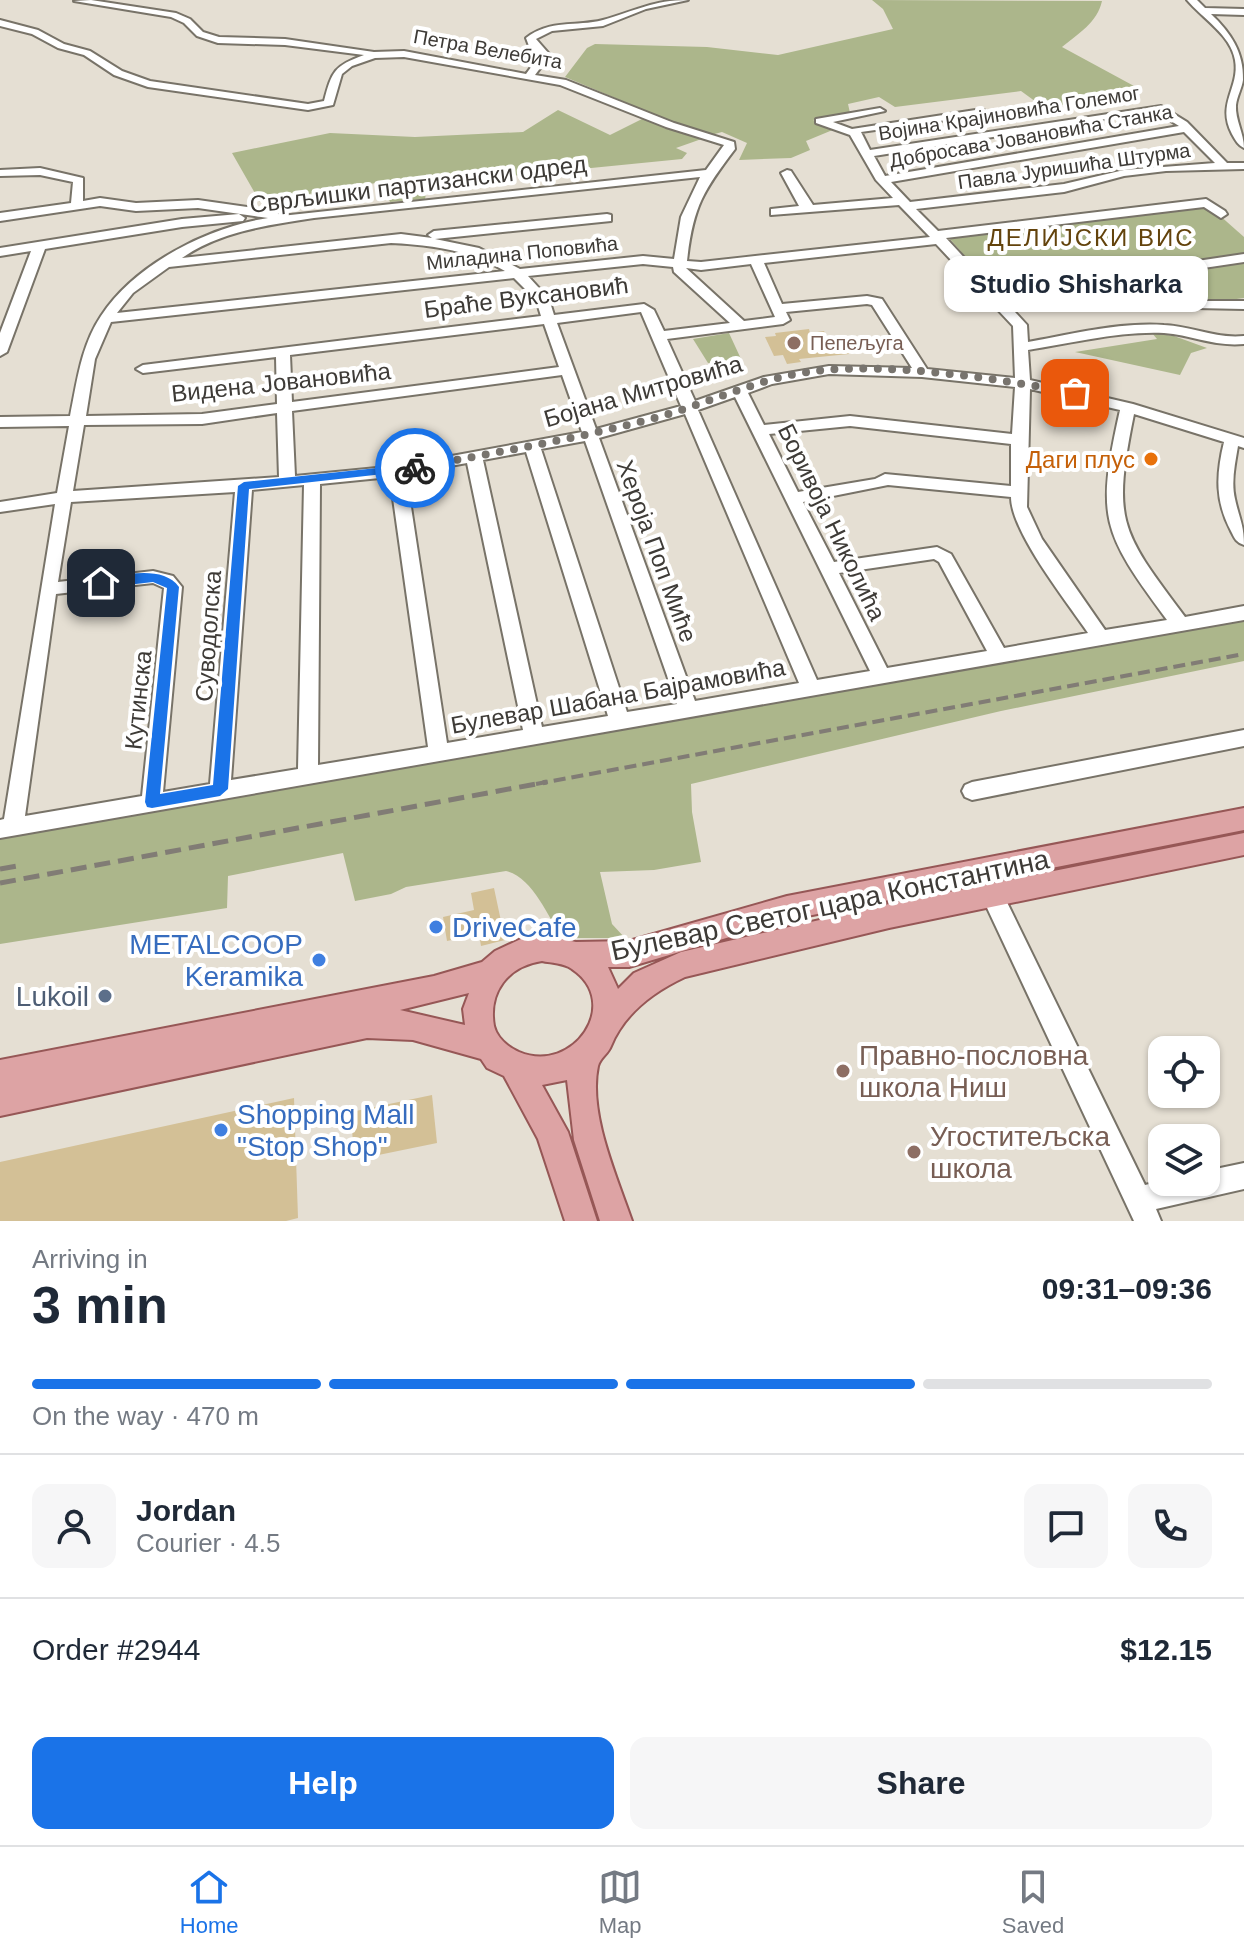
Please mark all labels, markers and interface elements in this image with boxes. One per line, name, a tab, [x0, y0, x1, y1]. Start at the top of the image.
street label: Петра Велебита	[412, 25, 565, 73]
street label: Војина Крајиновића Големог	[877, 81, 1141, 145]
street label: Добросава Јовановића Станка	[888, 100, 1175, 172]
street label: Павла Јуришића Штурма	[956, 139, 1193, 193]
street label: Сврљишки партизански одред	[248, 150, 588, 218]
district label: ДЕЛИЈСКИ ВИС	[987, 224, 1195, 251]
street label: Миладина Поповића	[425, 232, 620, 274]
callout: Studio Shisharka	[943, 257, 1207, 313]
text: Studio Shisharka	[970, 269, 1182, 299]
street label: Браће Вуксановић	[422, 271, 630, 323]
place label: Пепељуга	[810, 332, 904, 354]
marker: Пепељуга	[785, 334, 803, 352]
street label: Бојана Митровића	[541, 350, 746, 432]
street label: Видена Јовановића	[170, 357, 393, 407]
pin	[1041, 359, 1109, 427]
icon: bag	[1053, 371, 1097, 415]
street label: Боривоја Николића	[773, 419, 892, 625]
courier	[375, 428, 455, 508]
icon: bike	[393, 446, 437, 490]
place label: Даги плус	[1026, 446, 1135, 473]
marker: Даги плус	[1142, 450, 1160, 468]
street label: Хероја Поп Миће	[612, 456, 702, 646]
pin	[67, 549, 135, 617]
icon: home	[79, 561, 123, 605]
street label: Суводолска	[190, 569, 226, 703]
street label: Кутинска	[119, 648, 157, 751]
street label: Булевар Шабана Бајрамовића	[449, 653, 788, 739]
street label: Булевар Светог цара Константина	[608, 843, 1052, 967]
place label: DriveCafe	[452, 912, 576, 943]
marker: DriveCafe	[427, 918, 445, 936]
place label: METALCOOP Keramika	[129, 929, 303, 992]
marker: METALCOOP Keramika	[310, 951, 328, 969]
place label: Lukoil	[16, 981, 89, 1012]
marker: Lukoil	[96, 987, 114, 1005]
map controls	[1148, 1036, 1220, 1196]
button: locate	[1148, 1036, 1220, 1108]
place label: Правно-пословна школа Ниш	[859, 1040, 1089, 1103]
marker: Правно-пословна школа Ниш	[834, 1062, 852, 1080]
place label: Shopping Mall "Stop Shop"	[237, 1099, 414, 1162]
marker: Shopping Mall "Stop Shop"	[212, 1121, 230, 1139]
place label: Угоститељска школа	[930, 1121, 1110, 1184]
button: layers	[1148, 1124, 1220, 1196]
marker: Угоститељска школа	[905, 1143, 923, 1161]
text: Arriving in	[32, 1244, 148, 1274]
text: 09:31–09:36	[1042, 1272, 1212, 1305]
text: 3 min	[32, 1276, 168, 1334]
text: On the way · 470 m	[32, 1401, 259, 1431]
button: person	[32, 1484, 116, 1568]
button: chat	[1024, 1484, 1108, 1568]
button: phone	[1128, 1484, 1212, 1568]
text: Jordan	[136, 1494, 236, 1527]
text: Courier · 4.5	[136, 1528, 281, 1558]
text: Order #2944	[32, 1633, 200, 1666]
text: $12.15	[1120, 1633, 1212, 1666]
button: Help	[32, 1737, 614, 1829]
button: Share	[630, 1737, 1212, 1829]
tab: Home	[180, 1865, 239, 1939]
tab: Map	[598, 1865, 642, 1939]
tab: Saved	[1002, 1865, 1064, 1939]

